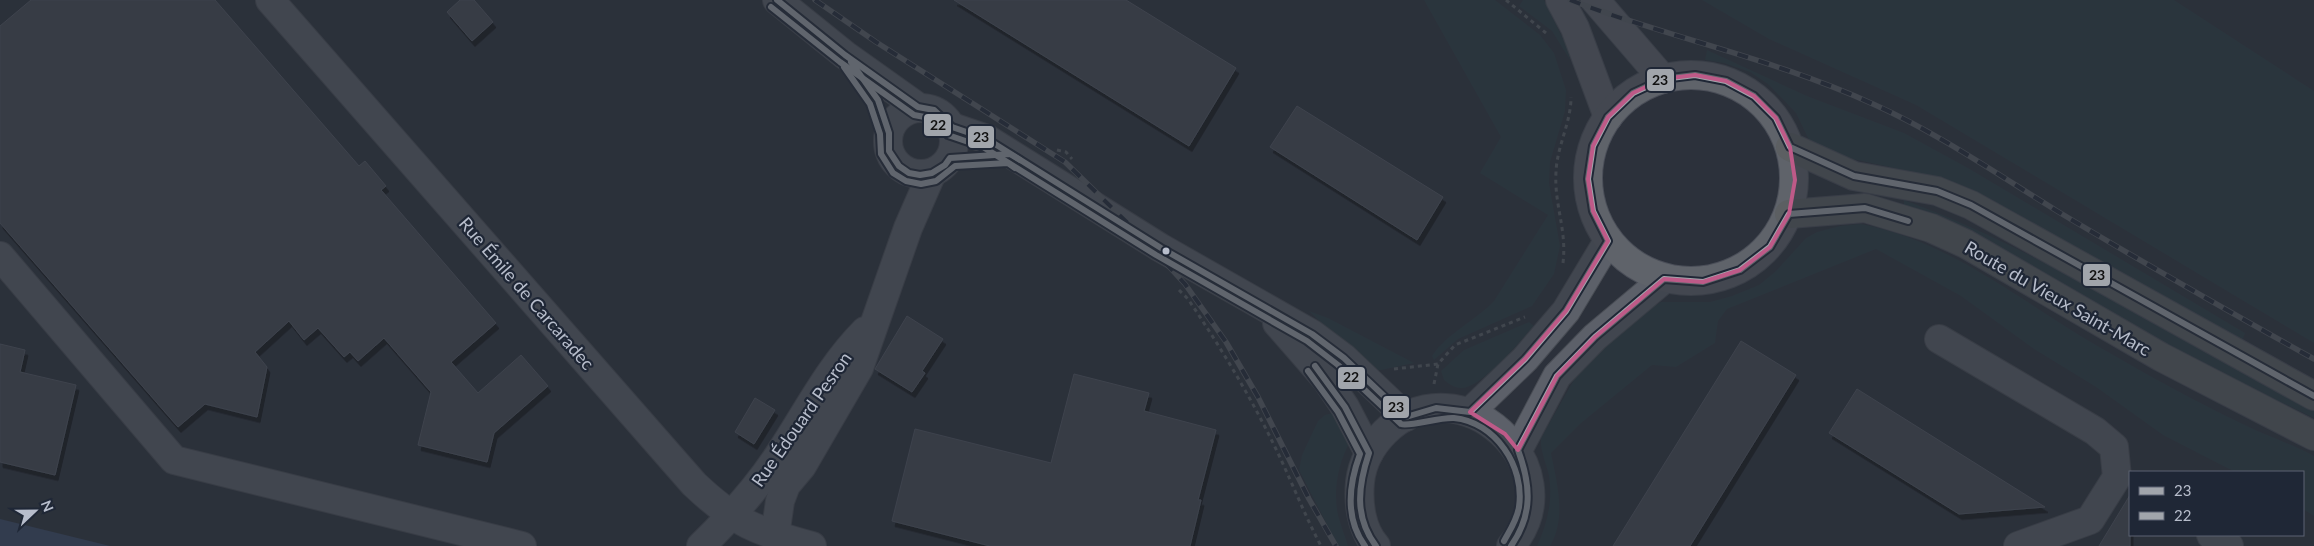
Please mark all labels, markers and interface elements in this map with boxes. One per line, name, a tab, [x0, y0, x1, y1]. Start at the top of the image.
line badge: 23	[1646, 68, 1675, 92]
text: 23	[1652, 71, 1668, 88]
line badge: 22	[923, 113, 952, 137]
text: 22	[930, 116, 946, 133]
line badge: 23	[967, 125, 995, 149]
text: 23	[973, 128, 989, 145]
street label: Rue Émile de Carcaradec	[455, 212, 600, 374]
street label: Route du Vieux Saint-Marc	[1961, 236, 2155, 361]
unlabelled marker	[1161, 246, 1171, 256]
line badge: 23	[2082, 263, 2111, 287]
text: 23	[2089, 266, 2105, 283]
street label: Rue Édouard Pesron	[746, 347, 856, 491]
line badge: 22	[1337, 366, 1366, 390]
text: 22	[1343, 368, 1359, 385]
line badge: 23	[1382, 395, 1410, 419]
text: 23	[1388, 398, 1404, 415]
legend	[2129, 471, 2304, 536]
text: 23	[2174, 481, 2191, 499]
north arrow	[10, 486, 60, 536]
text: N	[38, 498, 57, 514]
text: 22	[2174, 506, 2191, 524]

